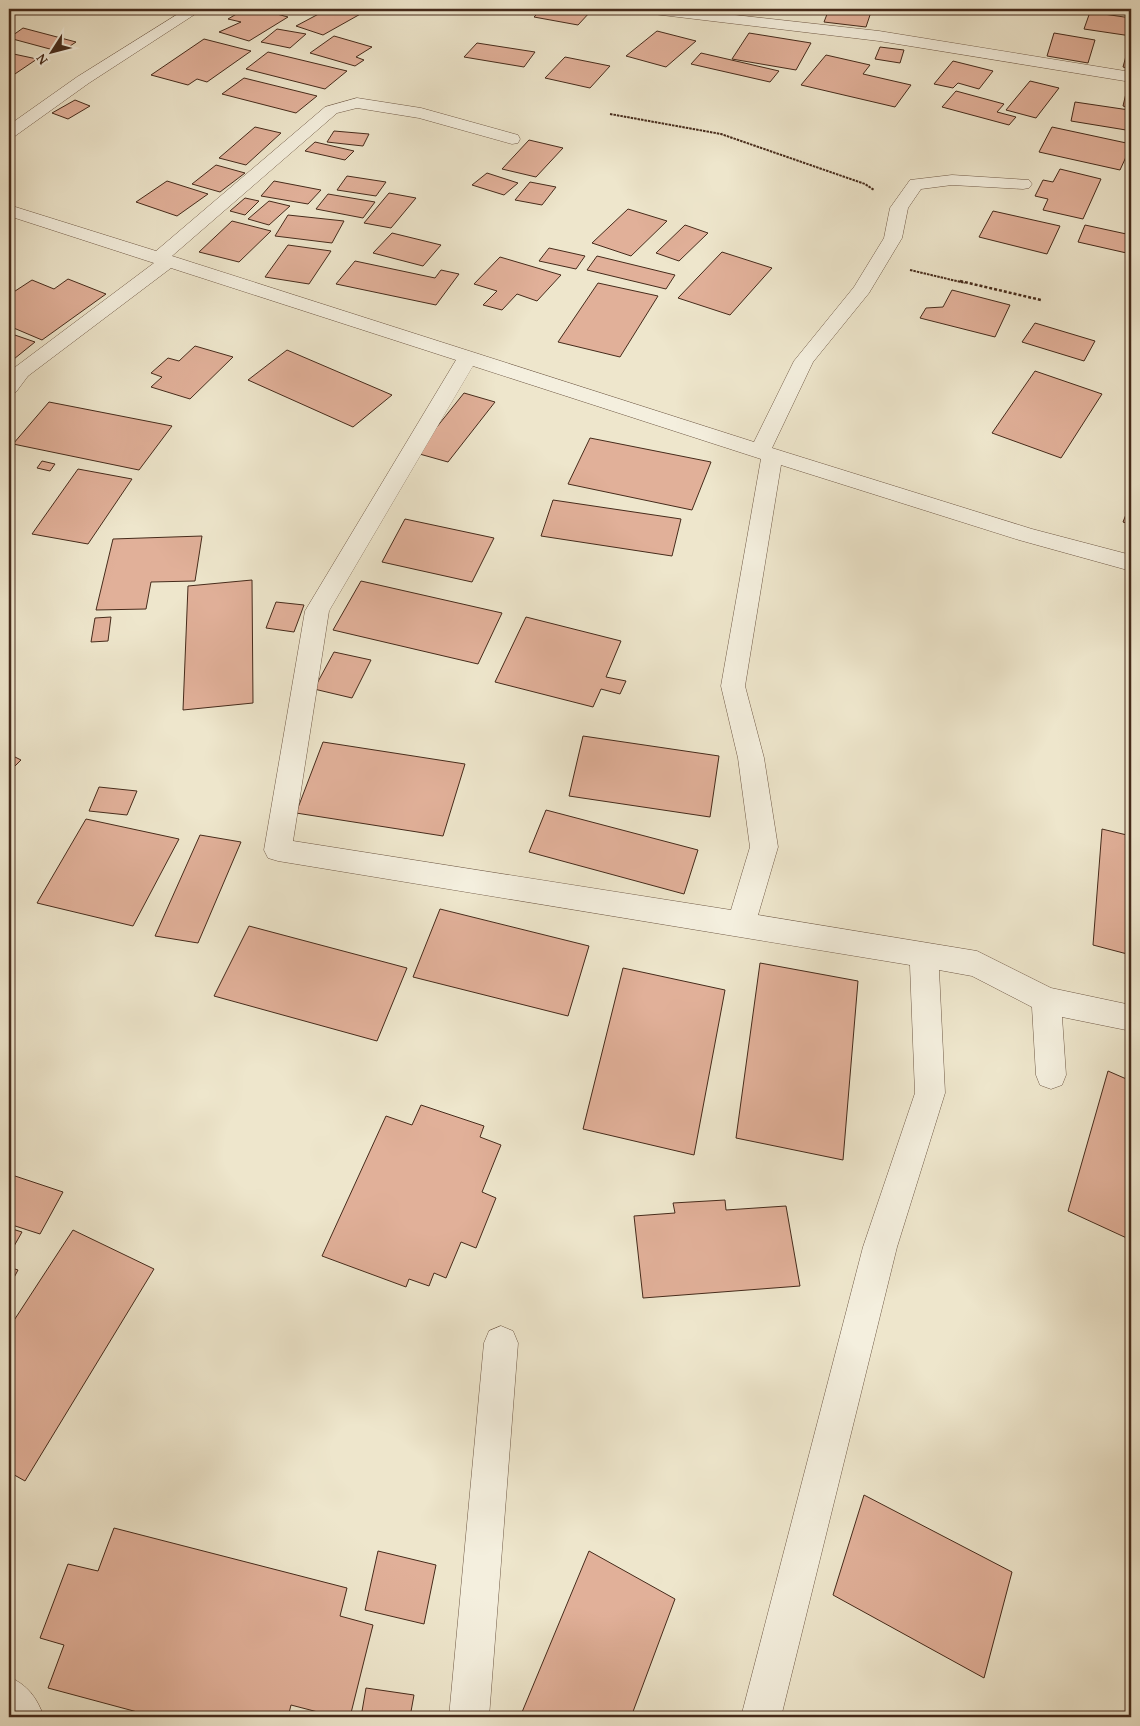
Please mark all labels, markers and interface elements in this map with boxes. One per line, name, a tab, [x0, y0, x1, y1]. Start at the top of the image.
north arrow	[28, 28, 78, 78]
text: N	[30, 49, 52, 69]

